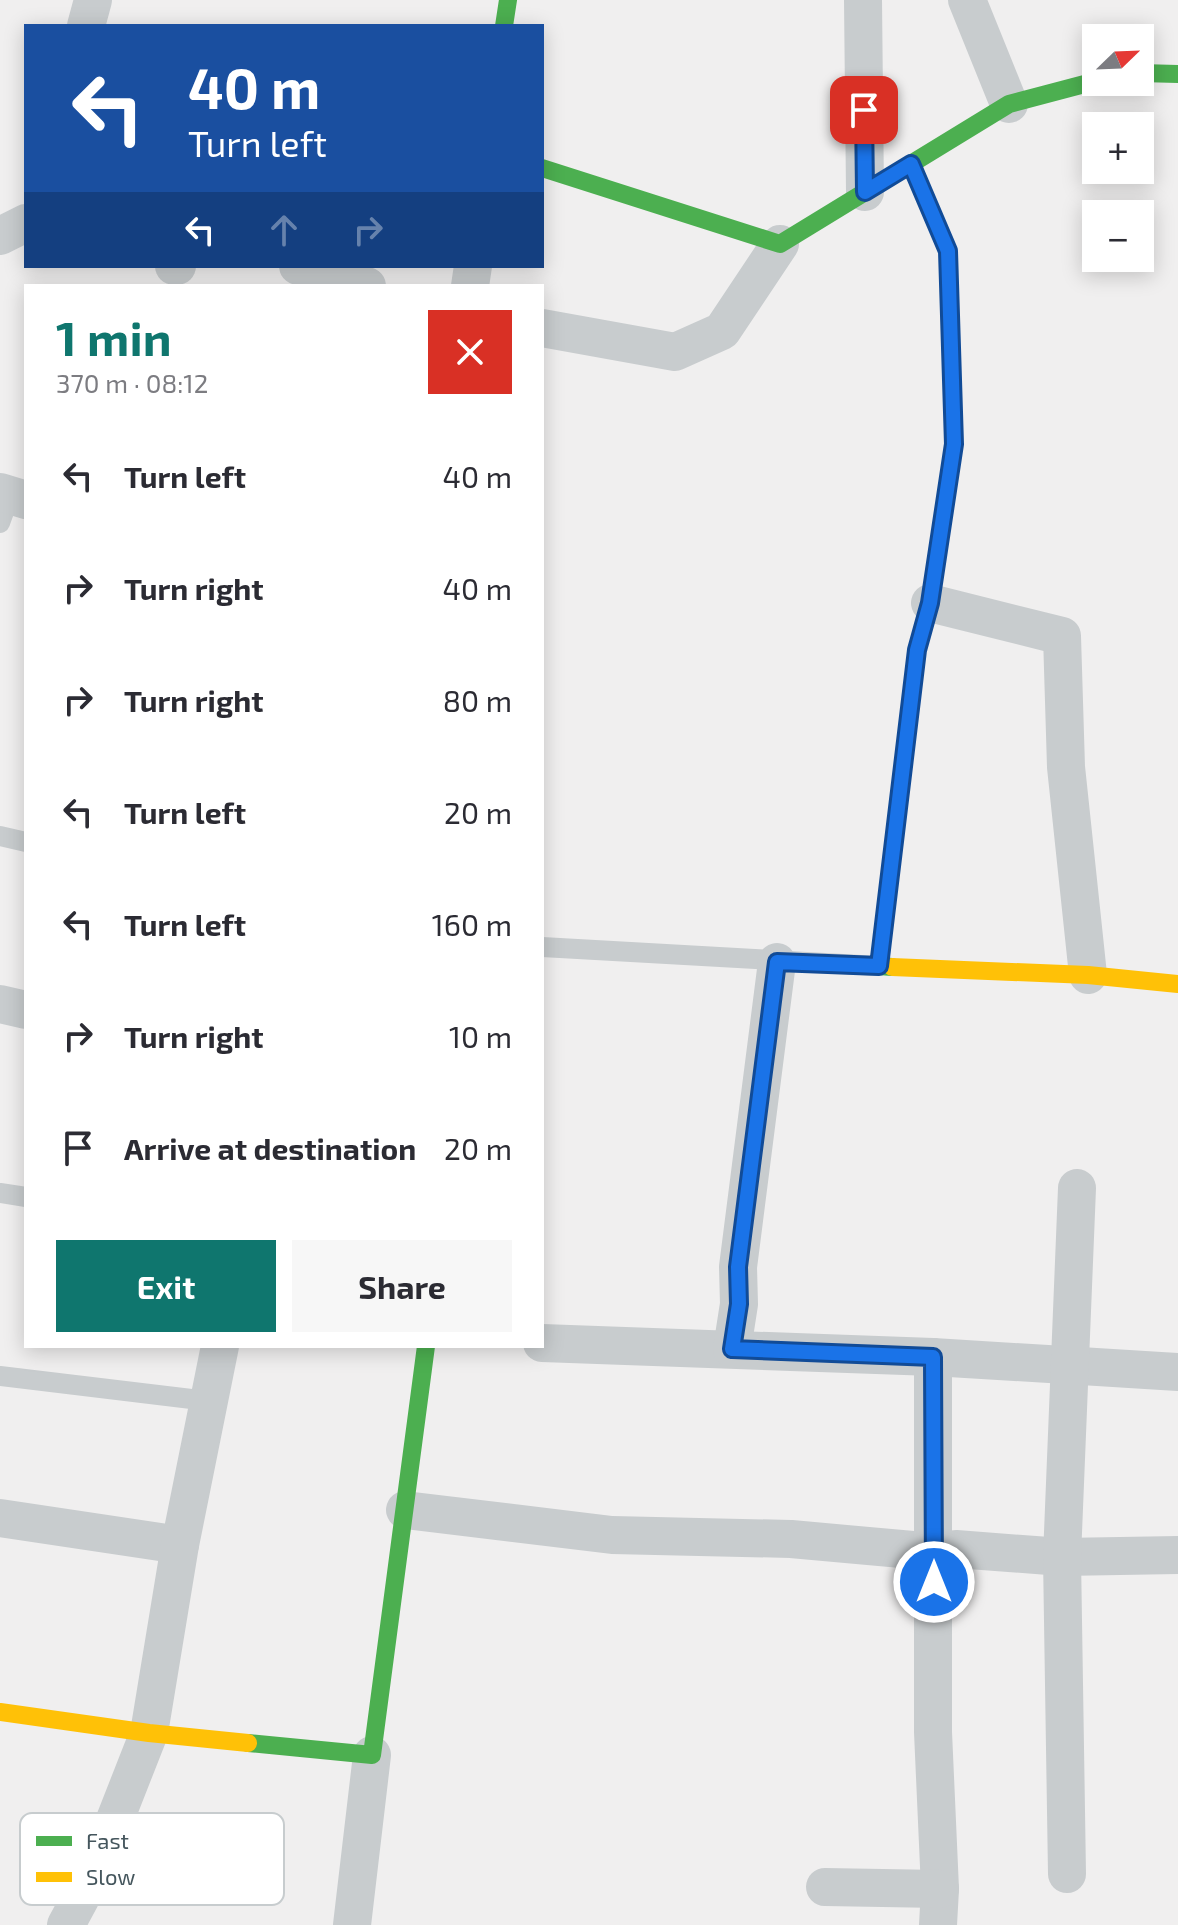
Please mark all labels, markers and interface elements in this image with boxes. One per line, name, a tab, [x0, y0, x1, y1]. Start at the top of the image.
north arrow	[1082, 24, 1154, 96]
map controls	[1082, 24, 1154, 272]
text: 40 m	[188, 53, 320, 120]
icon: left	[56, 56, 160, 160]
pin	[830, 76, 898, 144]
icon: arrive	[842, 88, 886, 132]
button: +	[1082, 112, 1154, 184]
text: Turn left	[188, 121, 327, 164]
button: −	[1082, 200, 1154, 272]
icon: left	[178, 208, 222, 252]
icon: ahead	[262, 208, 306, 252]
icon: right	[346, 208, 390, 252]
text: 1 min	[56, 308, 172, 366]
button: close	[428, 310, 512, 394]
text: 370 m · 08:12	[56, 367, 208, 398]
icon: left	[56, 454, 100, 498]
text: Turn left	[124, 458, 246, 494]
text: 40 m	[442, 458, 512, 494]
icon: right	[56, 566, 100, 610]
text: Turn right	[124, 570, 264, 606]
text: 40 m	[442, 570, 512, 606]
icon: right	[56, 678, 100, 722]
text: Turn right	[124, 682, 264, 718]
text: 80 m	[443, 682, 512, 718]
icon: left	[56, 790, 100, 834]
text: Turn left	[124, 794, 246, 830]
text: 20 m	[444, 794, 512, 830]
icon: left	[56, 902, 100, 946]
text: Turn left	[124, 906, 246, 942]
text: 160 m	[432, 906, 512, 942]
icon: right	[56, 1014, 100, 1058]
text: Turn right	[124, 1018, 264, 1054]
text: 10 m	[449, 1018, 512, 1054]
icon: arrive	[56, 1126, 100, 1170]
text: Arrive at destination	[124, 1130, 416, 1166]
text: 20 m	[444, 1130, 512, 1166]
button: Exit	[56, 1240, 276, 1332]
button: Share	[292, 1240, 512, 1332]
position arrow	[892, 1540, 976, 1624]
legend	[20, 1813, 284, 1905]
text: Fast	[86, 1827, 129, 1853]
text: Slow	[86, 1863, 135, 1889]

